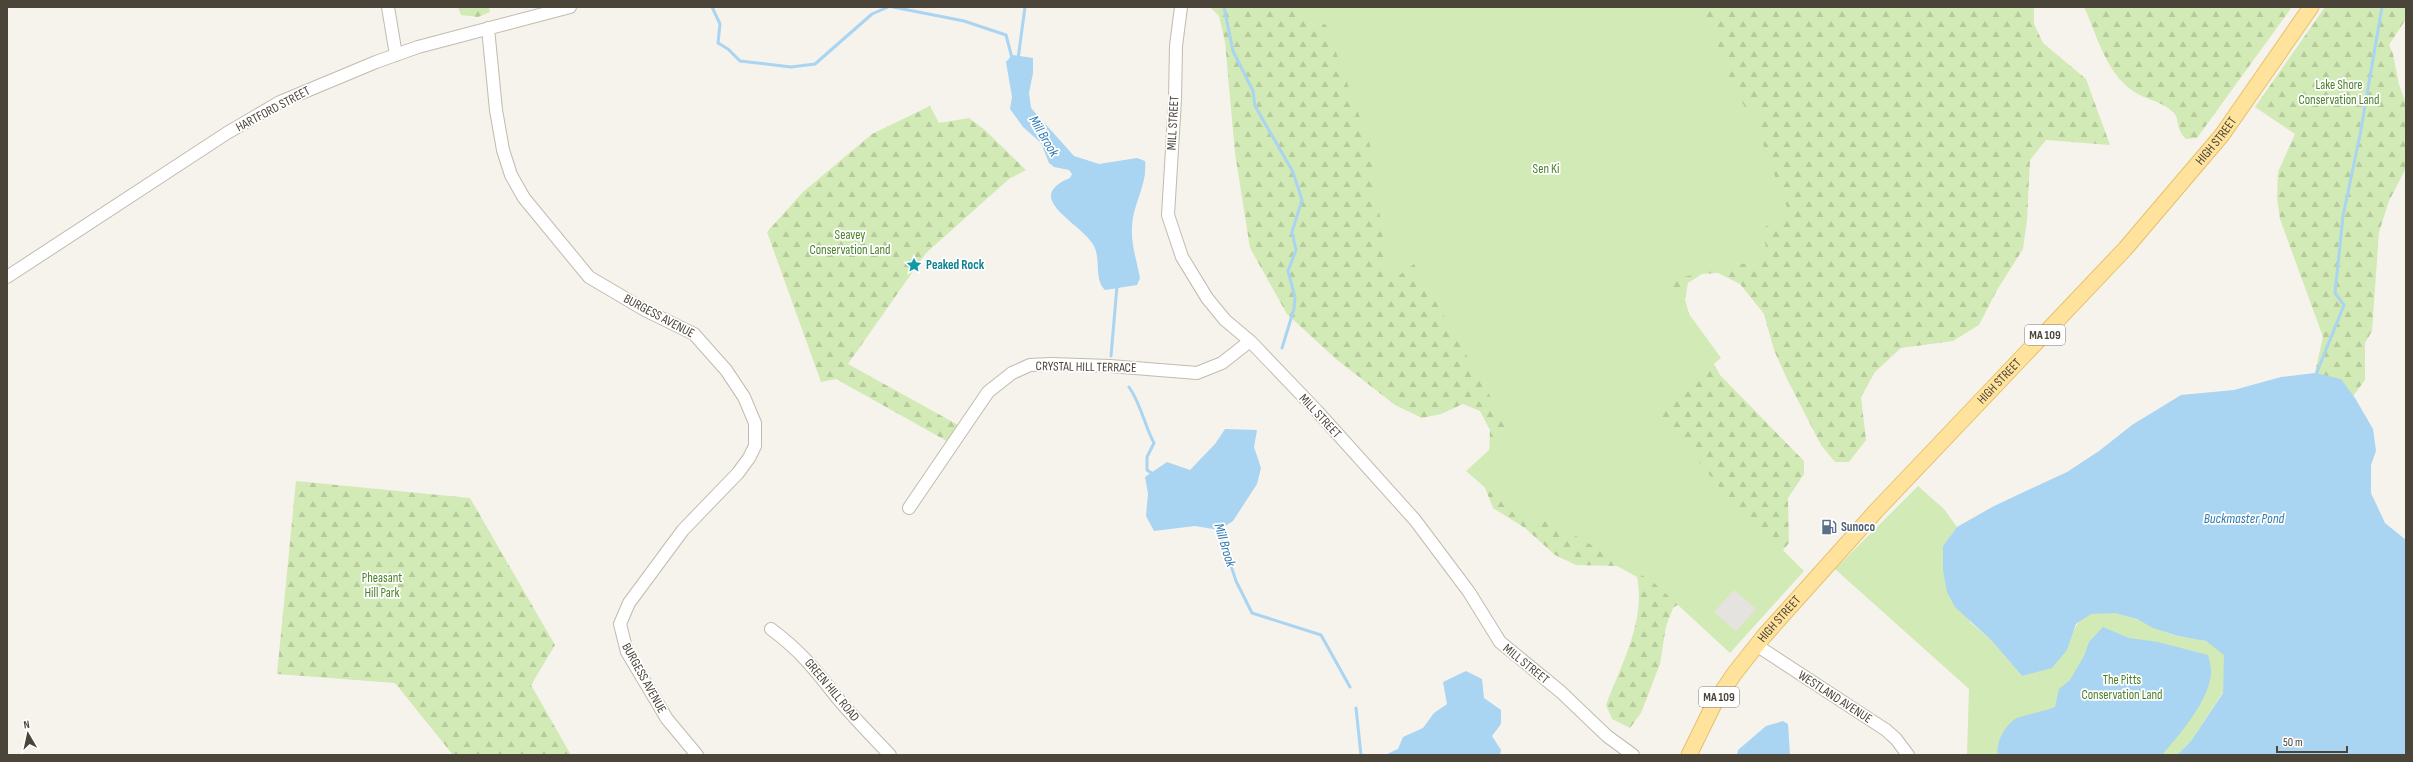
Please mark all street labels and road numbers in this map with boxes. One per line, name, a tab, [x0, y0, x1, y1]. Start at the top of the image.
street label: HARTFORD STREET	[233, 83, 313, 135]
street label: MILL STREET	[1164, 95, 1182, 151]
street label: HIGH STREET	[2192, 114, 2240, 168]
street label: BURGESS AVENUE	[621, 291, 697, 341]
road number: MA 109	[2025, 325, 2065, 345]
street label: HIGH STREET	[1974, 355, 2025, 408]
street label: CRYSTAL HILL TERRACE	[1036, 358, 1136, 376]
street label: MILL STREET	[1295, 391, 1345, 441]
street label: HIGH STREET	[1754, 592, 1804, 646]
street label: BURGESS AVENUE	[618, 640, 670, 716]
street label: MILL STREET	[1500, 641, 1552, 687]
street label: GREEN HILL ROAD	[801, 655, 863, 725]
street label: WESTLAND AVENUE	[1795, 667, 1875, 727]
road number: MA 109	[1699, 687, 1739, 707]

